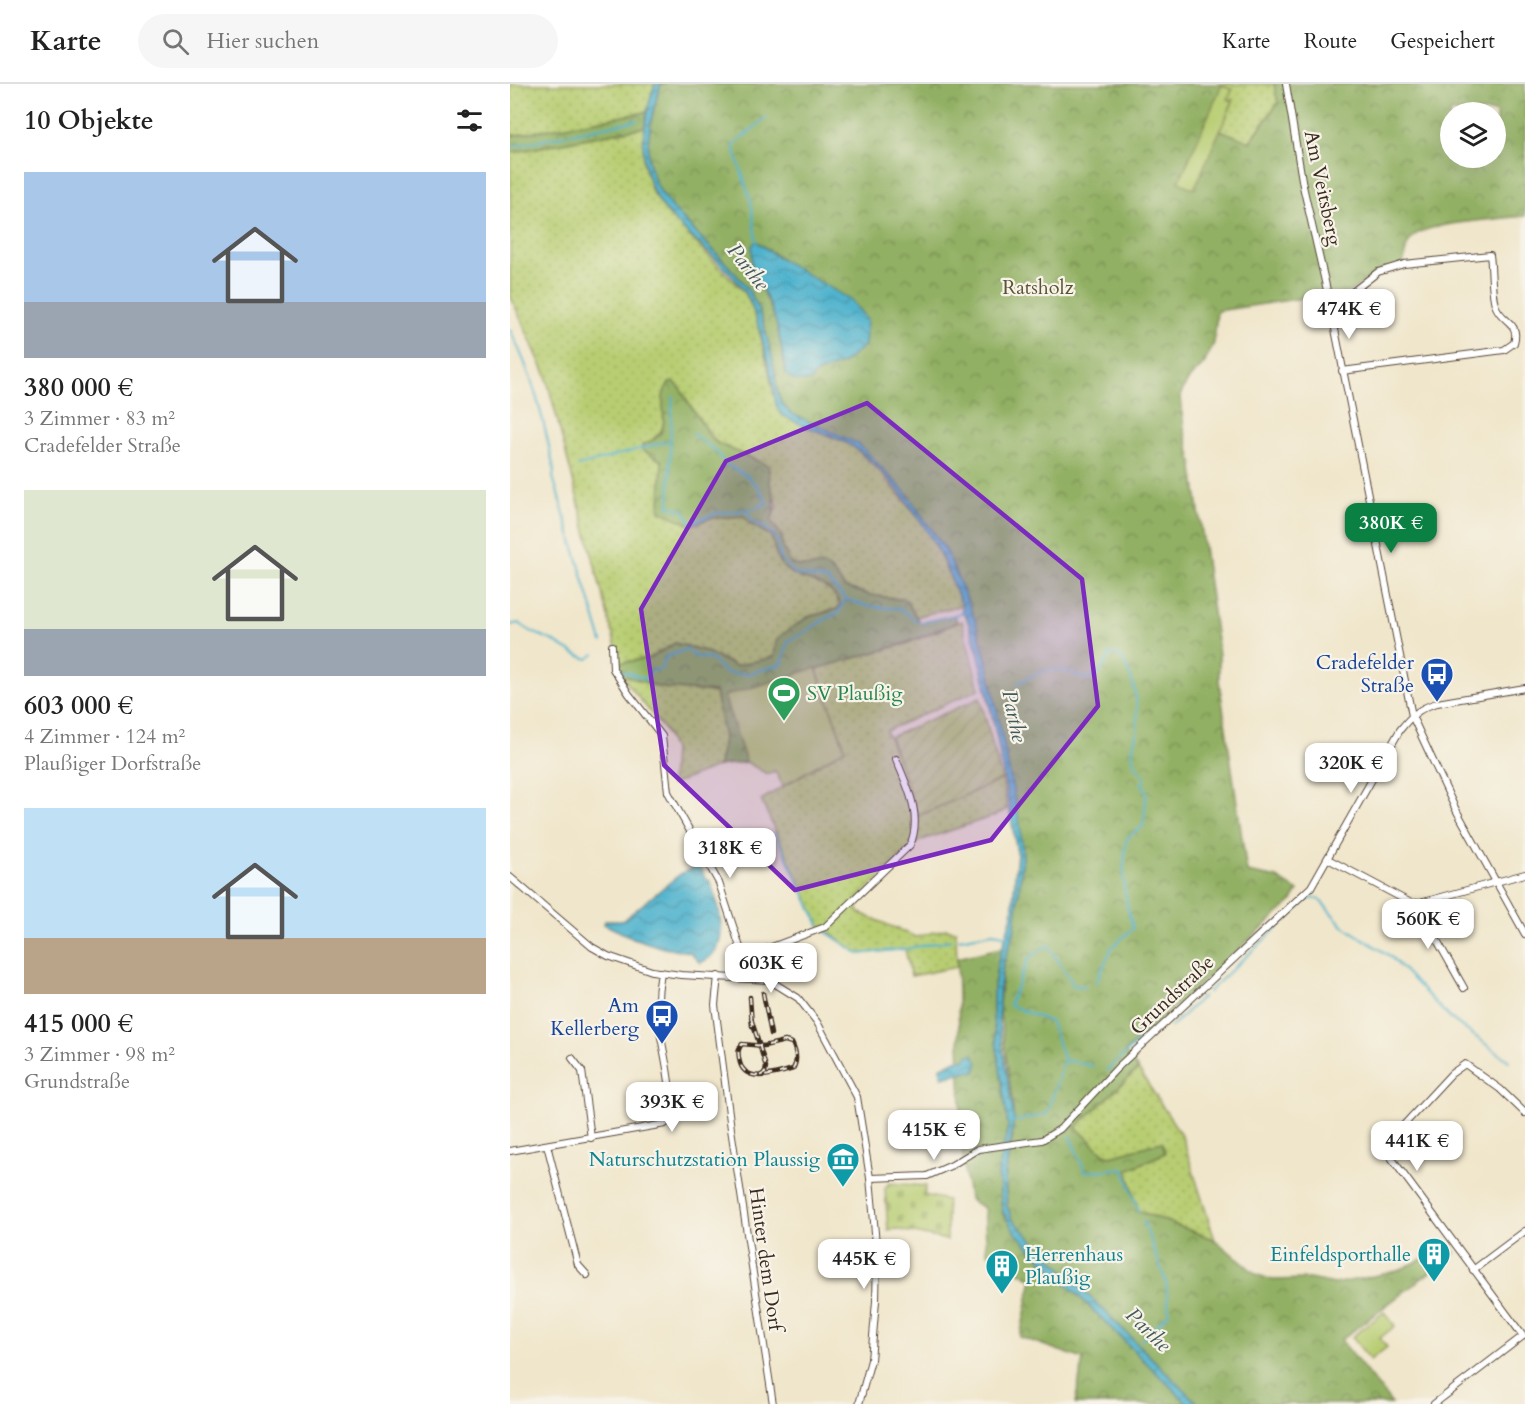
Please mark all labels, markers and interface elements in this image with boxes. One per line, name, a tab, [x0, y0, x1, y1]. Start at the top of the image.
search box	[138, 14, 558, 68]
text: Karte	[30, 22, 102, 60]
icon: search	[159, 25, 192, 58]
text: Hier suchen	[207, 26, 319, 56]
text: Karte	[1222, 27, 1271, 56]
text: Route	[1304, 27, 1357, 56]
text: Gespeichert	[1390, 27, 1495, 56]
map controls	[1440, 102, 1506, 168]
button: layers	[1440, 102, 1506, 168]
text: 10 Objekte	[24, 103, 154, 138]
icon: filters	[453, 104, 486, 137]
street label: Am Veitsberg	[1298, 128, 1349, 249]
icon: home	[201, 211, 309, 319]
water label: Parthe	[720, 237, 776, 297]
park label: Ratsholz	[1002, 274, 1074, 301]
pin: 474K €	[1300, 289, 1398, 340]
text: 474K €	[1317, 295, 1381, 322]
text: 380 000 €	[24, 370, 133, 405]
text: 3 Zimmer · 83 m²	[24, 405, 175, 432]
text: Cradefelder Straße	[24, 432, 181, 459]
pin: 380K €	[1342, 503, 1440, 554]
text: 380K €	[1359, 509, 1423, 536]
icon: home	[201, 529, 309, 637]
place label: Cradefelder Straße	[1316, 649, 1415, 699]
bus stop icon: Cradefelder Straße	[1419, 656, 1455, 703]
sports icon: SV Plaußig	[766, 675, 802, 722]
place label: SV Plaußig	[807, 680, 903, 707]
water label: Parthe	[994, 687, 1034, 746]
text: 603 000 €	[24, 688, 133, 723]
text: 4 Zimmer · 124 m²	[24, 723, 185, 750]
pin: 320K €	[1302, 743, 1400, 794]
text: 320K €	[1319, 749, 1383, 776]
text: Plaußiger Dorfstraße	[24, 750, 201, 777]
pin: 318K €	[681, 828, 779, 879]
text: 318K €	[698, 834, 762, 861]
icon: home	[201, 847, 309, 955]
pin: 560K €	[1379, 899, 1477, 950]
text: 560K €	[1396, 905, 1460, 932]
pin: 603K €	[722, 943, 820, 994]
text: 603K €	[739, 949, 803, 976]
street label: Grundstraße	[1124, 949, 1220, 1041]
place label: Am Kellerberg	[550, 992, 640, 1042]
bus stop icon: Am Kellerberg	[644, 998, 680, 1045]
text: 415 000 €	[24, 1006, 133, 1041]
text: 3 Zimmer · 98 m²	[24, 1041, 175, 1068]
text: Grundstraße	[24, 1068, 130, 1095]
pin: 393K €	[623, 1082, 721, 1133]
text: 393K €	[640, 1088, 704, 1115]
pin: 415K €	[885, 1110, 983, 1161]
text: 415K €	[902, 1116, 966, 1143]
pin: 441K €	[1368, 1121, 1466, 1172]
text: 441K €	[1385, 1127, 1449, 1154]
museum icon: Naturschutzstation Plaussig	[825, 1141, 861, 1188]
place label: Naturschutzstation Plaussig	[589, 1146, 821, 1173]
street label: Hinter dem Dorf	[743, 1186, 790, 1335]
building icon: Einfeldsporthalle	[1416, 1236, 1452, 1283]
pin: 445K €	[815, 1239, 913, 1290]
place label: Herrenhaus Plaußig	[1025, 1241, 1123, 1291]
place label: Einfeldsporthalle	[1270, 1241, 1411, 1268]
text: 445K €	[832, 1245, 896, 1272]
building icon: Herrenhaus Plaußig	[984, 1248, 1020, 1295]
water label: Parthe	[1119, 1301, 1178, 1359]

